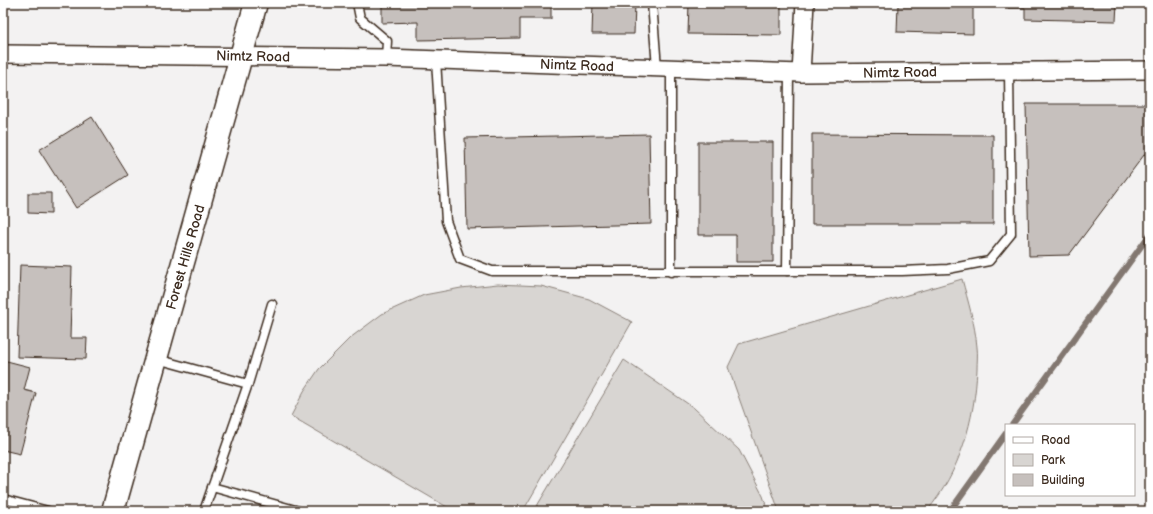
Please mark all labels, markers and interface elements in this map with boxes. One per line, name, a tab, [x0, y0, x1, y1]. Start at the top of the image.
street label: Nimtz Road	[216, 47, 290, 66]
street label: Nimtz Road	[540, 56, 614, 75]
street label: Nimtz Road	[863, 63, 937, 82]
street label: Forest Hills Road	[162, 203, 209, 312]
legend	[1005, 424, 1135, 496]
text: Road	[1041, 433, 1070, 448]
text: Park	[1041, 453, 1065, 468]
text: Building	[1041, 473, 1085, 488]

